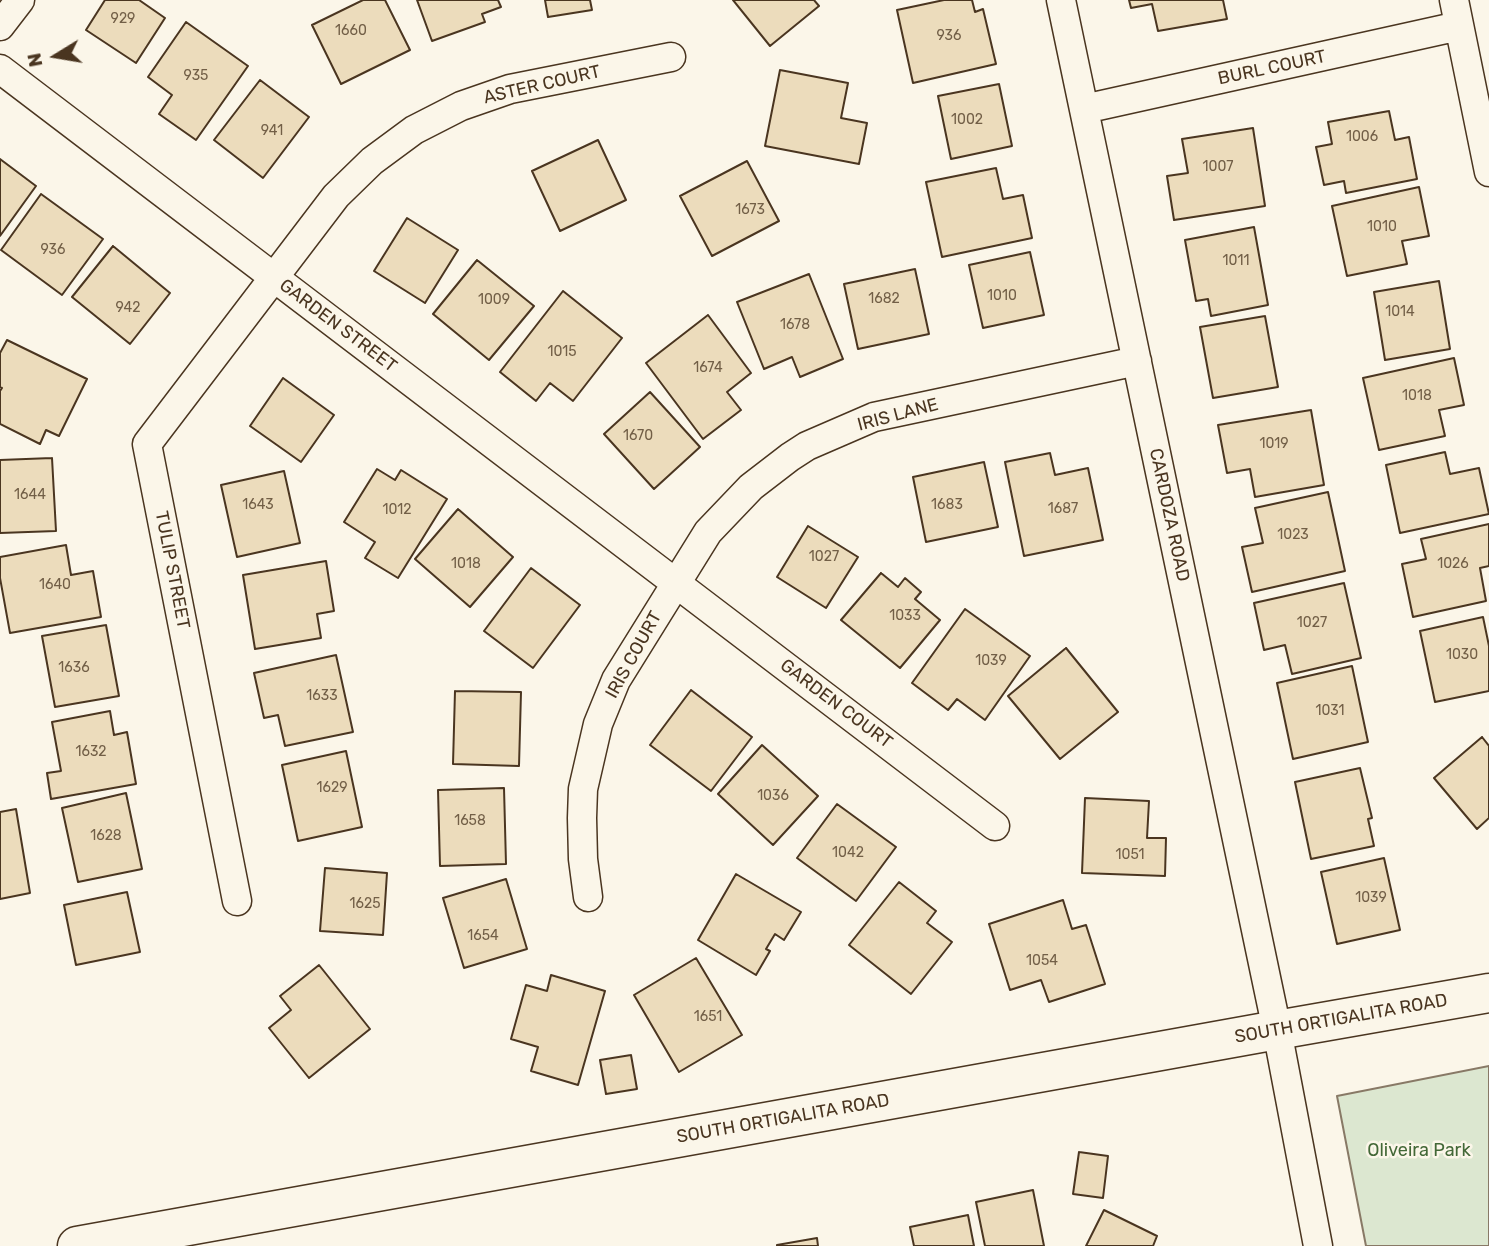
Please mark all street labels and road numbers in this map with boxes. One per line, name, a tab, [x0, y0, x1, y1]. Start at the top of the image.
street label: BURL COURT	[1216, 46, 1328, 90]
street label: ASTER COURT	[481, 61, 603, 109]
street label: GARDEN STREET	[275, 275, 401, 377]
street label: IRIS LANE	[855, 394, 941, 436]
street label: CARDOZA ROAD	[1144, 446, 1194, 584]
street label: TULIP STREET	[150, 509, 194, 631]
street label: IRIS COURT	[601, 608, 667, 702]
street label: GARDEN COURT	[776, 655, 896, 753]
street label: SOUTH ORTIGALITA ROAD	[1233, 990, 1449, 1048]
street label: SOUTH ORTIGALITA ROAD	[675, 1090, 891, 1148]

